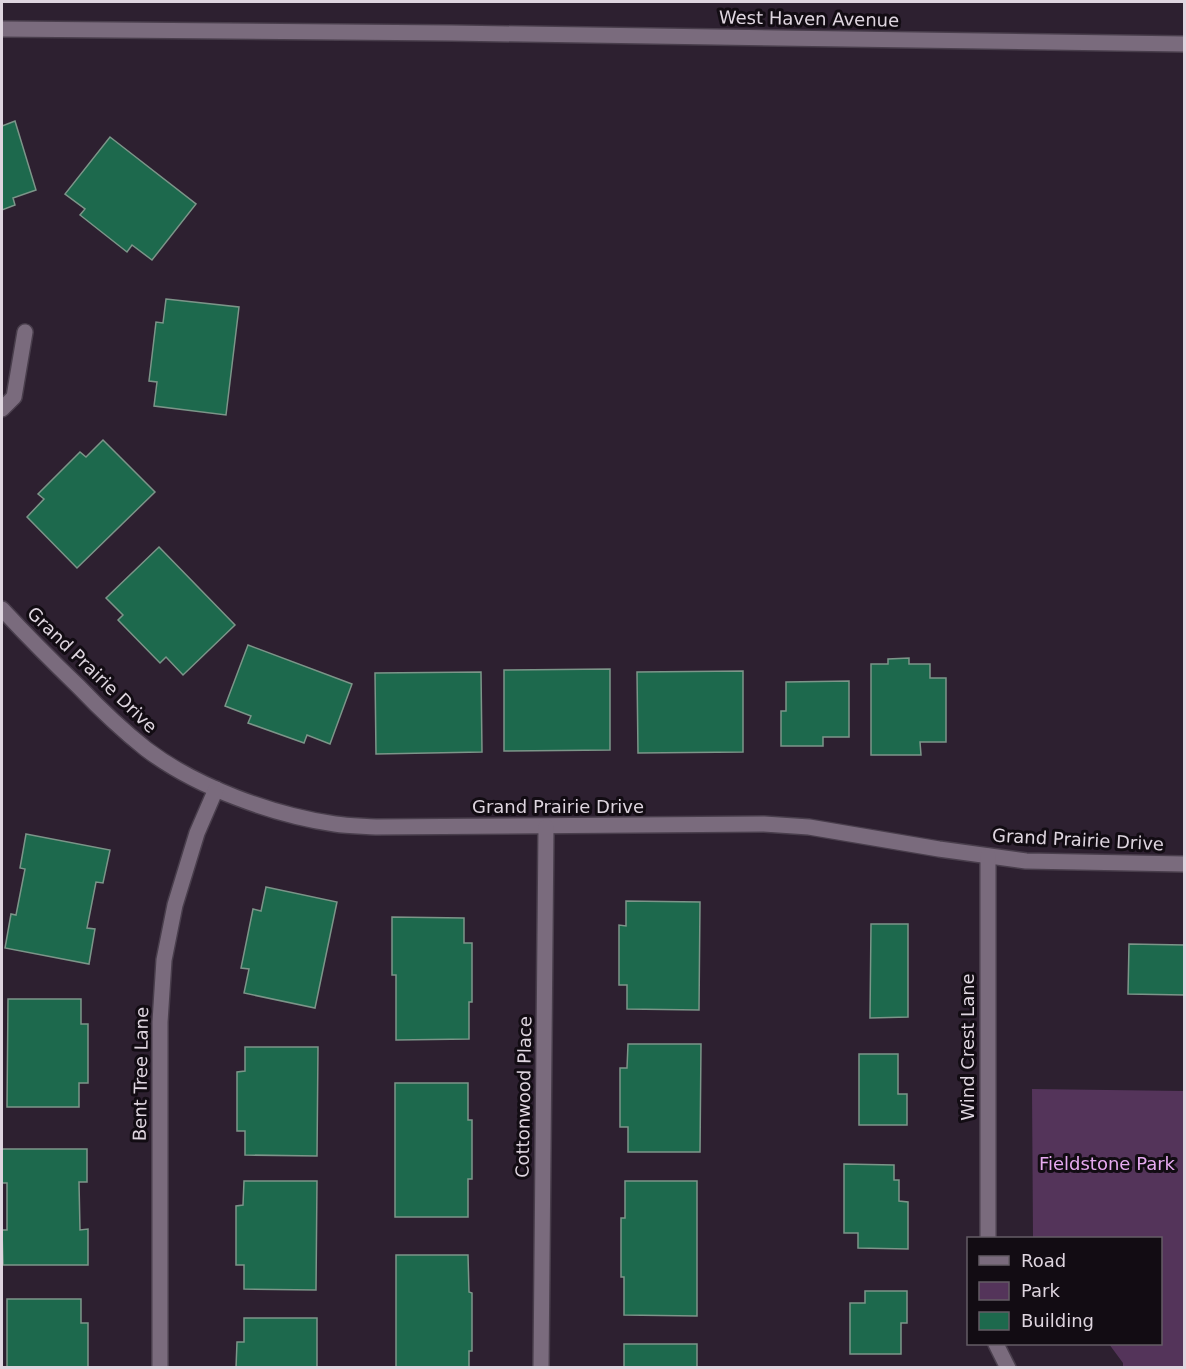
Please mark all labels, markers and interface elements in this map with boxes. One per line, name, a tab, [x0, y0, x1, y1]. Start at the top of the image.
street label: West Haven Avenue	[719, 6, 899, 31]
street label: Grand Prairie Drive	[23, 602, 162, 737]
street label: Grand Prairie Drive	[472, 796, 644, 817]
street label: Grand Prairie Drive	[992, 825, 1165, 854]
street label: Wind Crest Lane	[957, 973, 978, 1121]
street label: Bent Tree Lane	[129, 1007, 152, 1141]
street label: Cottonwood Place	[512, 1016, 535, 1178]
park label: Fieldstone Park	[1039, 1153, 1176, 1174]
legend	[967, 1237, 1162, 1345]
text: Road	[1021, 1250, 1066, 1271]
text: Park	[1021, 1280, 1060, 1301]
text: Building	[1021, 1310, 1094, 1331]

